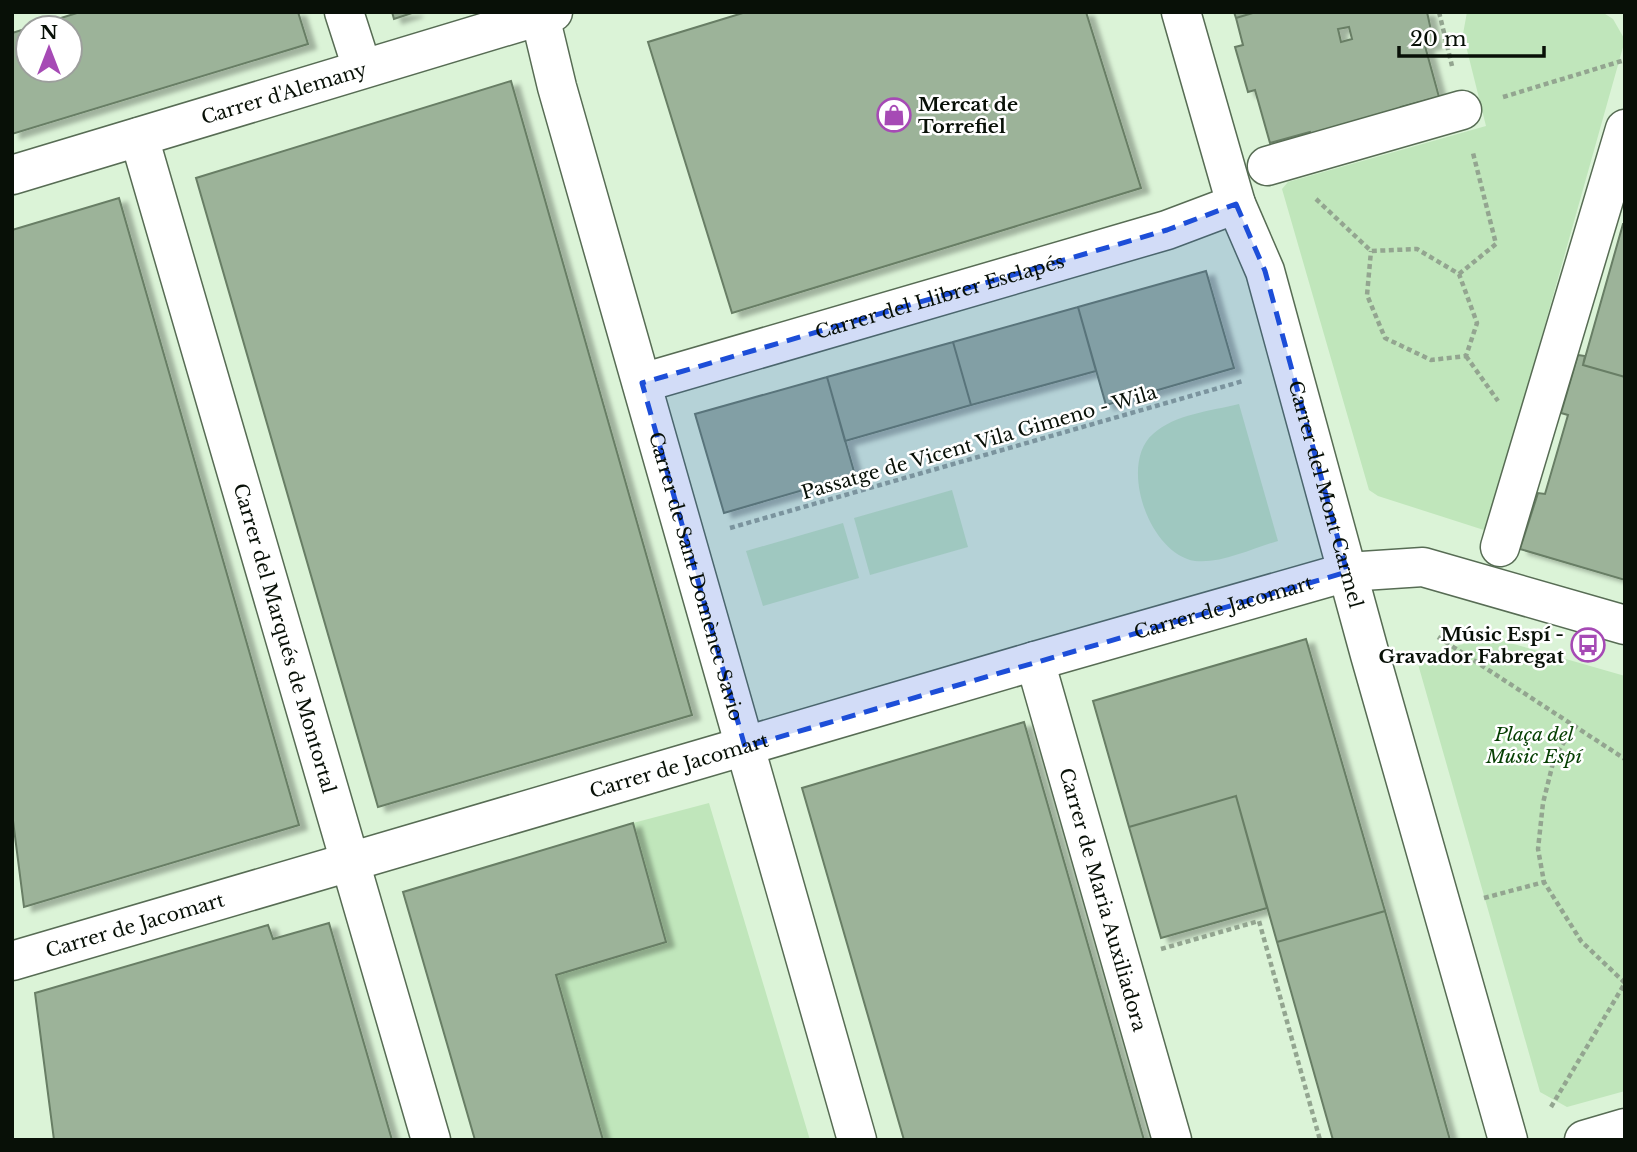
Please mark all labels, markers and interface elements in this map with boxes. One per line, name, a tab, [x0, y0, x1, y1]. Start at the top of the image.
north arrow	[14, 14, 84, 84]
scale bar	[1399, 14, 1544, 58]
text: N	[40, 21, 58, 44]
text: 20 m	[1410, 26, 1467, 52]
street label: Carrer d'Alemany	[199, 58, 370, 129]
place label: Mercat de Torrefiel	[918, 93, 1018, 138]
shop icon: Mercat de Torrefiel	[875, 96, 913, 134]
street label: Carrer del Llibrer Esclapés	[812, 250, 1067, 344]
street label: Carrer del Mont Carmel	[1283, 378, 1368, 610]
street label: Passatge de Vicent Vila Gimeno - Wila	[799, 380, 1160, 504]
street label: Carrer de Sant Domènec Savio	[644, 429, 748, 724]
street label: Carrer del Marqués de Montortal	[228, 481, 340, 796]
street label: Carrer de Jacomart	[1131, 571, 1316, 644]
place label: Músic Espí - Gravador Fabregat	[1379, 623, 1565, 668]
bus stop icon: Músic Espí - Gravador Fabregat	[1569, 626, 1607, 664]
park label: Plaça del Músic Espí	[1485, 723, 1583, 768]
street label: Carrer de Jacomart	[587, 729, 772, 803]
street label: Carrer de Maria Auxiliadora	[1054, 765, 1151, 1034]
street label: Carrer de Jacomart	[43, 888, 228, 963]

